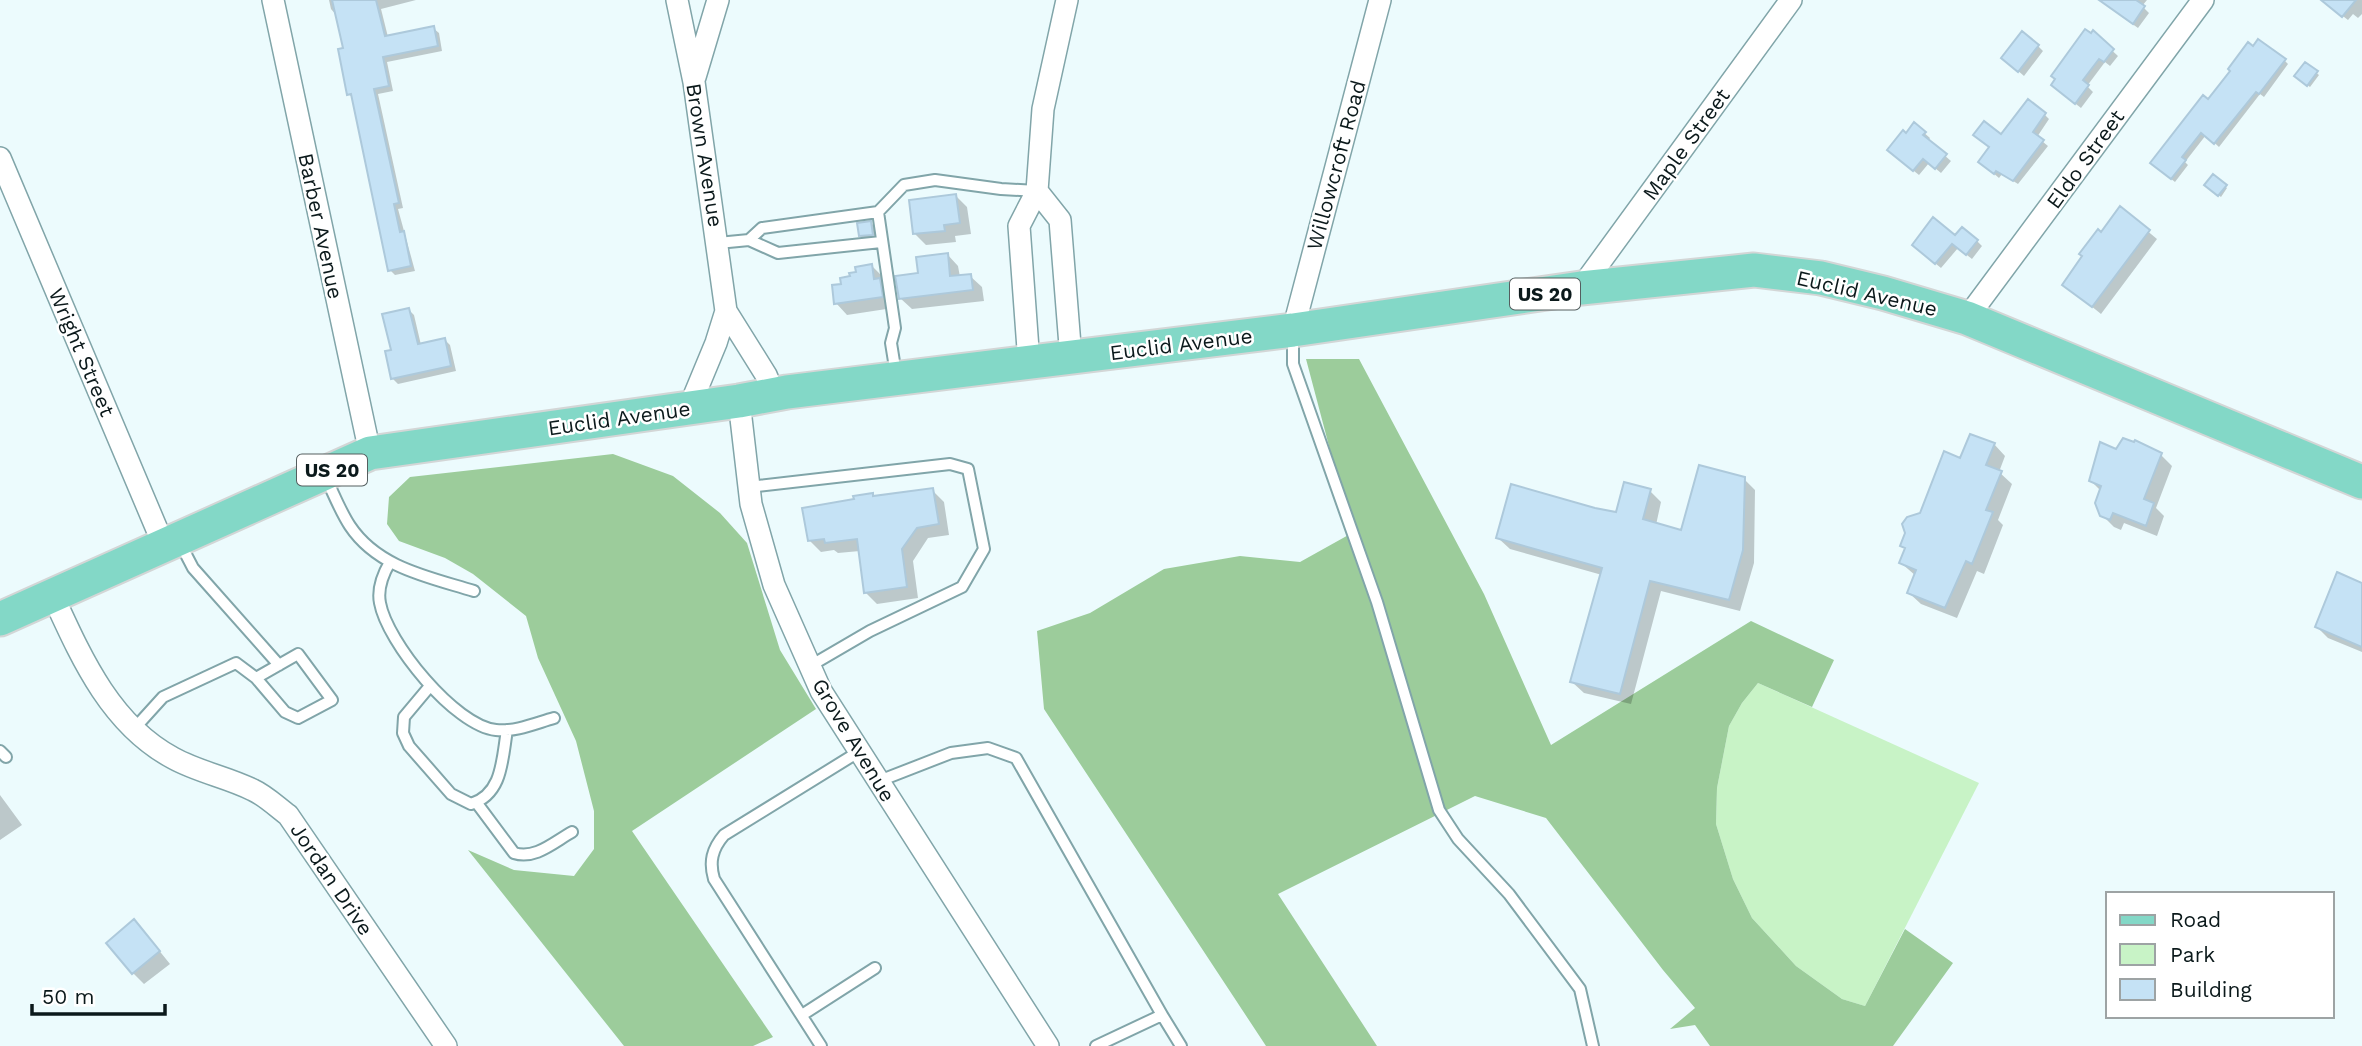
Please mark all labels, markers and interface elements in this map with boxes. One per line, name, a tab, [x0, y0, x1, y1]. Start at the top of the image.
street label: Willowcroft Road	[1301, 77, 1371, 253]
street label: Brown Avenue	[681, 81, 729, 229]
street label: Maple Street	[1637, 83, 1735, 205]
street label: Eldo Street	[2041, 105, 2129, 213]
street label: Barber Avenue	[293, 151, 349, 301]
street label: Euclid Avenue	[1794, 265, 1940, 321]
road number: US 20	[1510, 278, 1580, 310]
street label: Wright Street	[44, 284, 120, 420]
street label: Euclid Avenue	[1108, 323, 1254, 365]
street label: Euclid Avenue	[546, 396, 692, 440]
road number: US 20	[297, 454, 367, 485]
street label: Grove Avenue	[807, 674, 901, 806]
street label: Jordan Drive	[285, 818, 379, 940]
legend	[2106, 892, 2334, 1018]
text: Road	[2170, 907, 2221, 932]
text: Park	[2170, 942, 2215, 967]
scale bar	[32, 972, 164, 1016]
text: Building	[2170, 977, 2252, 1002]
text: 50 m	[42, 984, 94, 1009]

